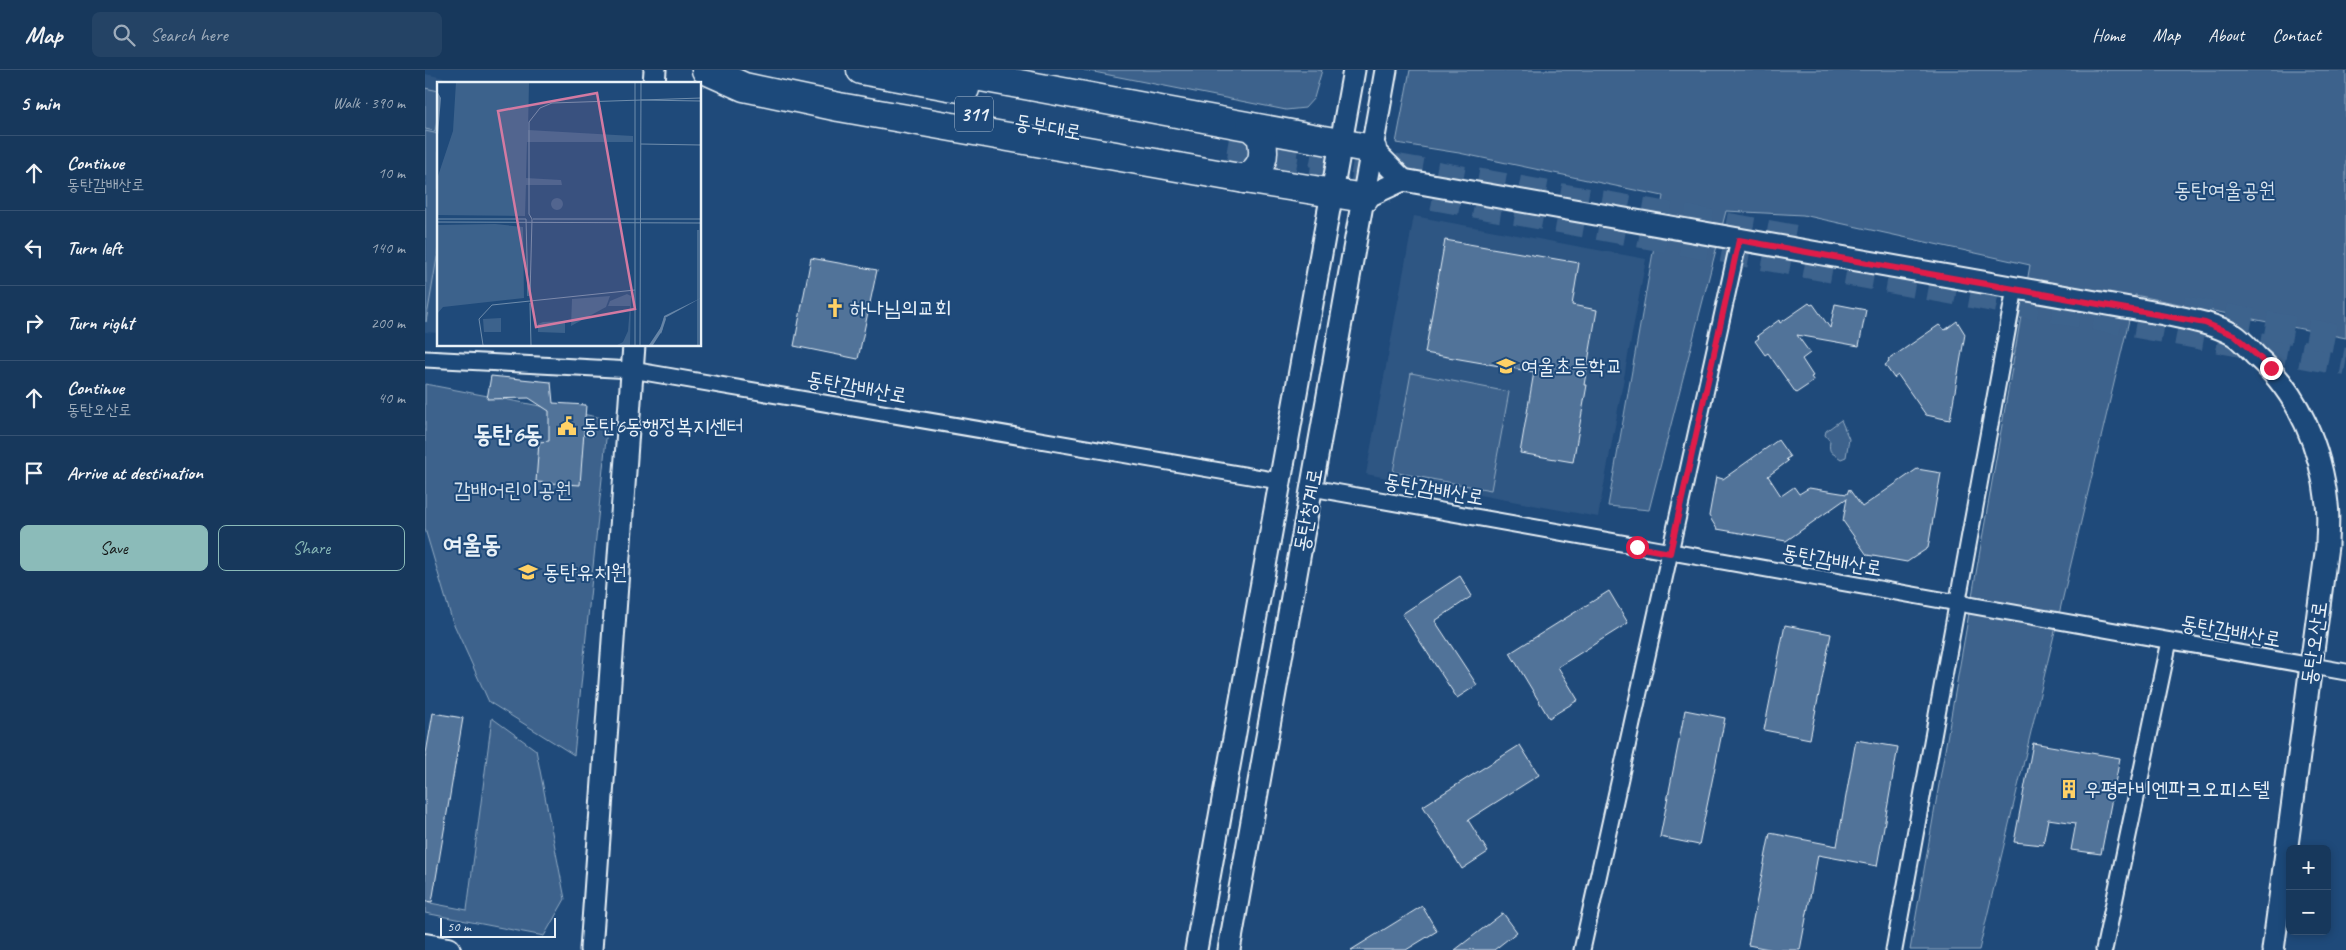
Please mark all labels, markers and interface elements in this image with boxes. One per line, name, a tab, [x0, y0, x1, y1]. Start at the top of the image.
search box	[92, 12, 442, 57]
text: Map	[25, 20, 62, 50]
icon: search	[110, 21, 138, 49]
text: Search here	[150, 23, 228, 47]
text: Home	[2092, 24, 2125, 46]
text: Map	[2153, 24, 2180, 46]
text: About	[2208, 24, 2244, 46]
text: Contact	[2272, 24, 2321, 46]
inset map	[437, 82, 701, 346]
text: 5 min	[20, 90, 60, 116]
text: Walk · 390 m	[333, 93, 405, 113]
road number: 311	[955, 97, 993, 132]
street label: 동부대로	[1012, 108, 1084, 146]
text: Continue	[67, 151, 124, 175]
icon: ahead	[20, 159, 48, 187]
text: 10 m	[378, 163, 405, 183]
text: 동탄감배산로	[67, 175, 144, 195]
park label: 동탄여울공원	[2174, 177, 2276, 203]
icon: left	[20, 234, 48, 262]
text: Turn left	[67, 236, 122, 260]
text: 140 m	[371, 238, 405, 258]
place label: 하나님의교회	[850, 295, 951, 321]
church icon: 하나님의교회	[824, 297, 846, 319]
icon: right	[20, 309, 48, 337]
text: Turn right	[67, 311, 134, 335]
text: 200 m	[371, 313, 405, 333]
place label: 여울초등학교	[1521, 353, 1622, 379]
school or university icon: 여울초등학교	[1495, 355, 1517, 377]
route end	[2260, 357, 2283, 380]
street label: 동탄감배산로	[805, 365, 909, 409]
text: Continue	[67, 376, 124, 400]
icon: ahead	[20, 384, 48, 412]
text: 40 m	[378, 388, 405, 408]
text: 동탄오산로	[67, 400, 131, 420]
place label: 동탄6동행정복지센터	[582, 413, 744, 439]
public building icon: 동탄6동행정복지센터	[556, 415, 578, 437]
district label: 동탄6동	[473, 419, 543, 449]
icon: arrive	[20, 459, 48, 487]
text: Arrive at destination	[67, 461, 203, 485]
street label: 동탄청계로	[1288, 466, 1328, 554]
street label: 동탄감배산로	[1382, 467, 1486, 511]
park label: 감배어린이공원	[454, 477, 572, 503]
button: Save	[20, 525, 208, 571]
button: Share	[218, 525, 405, 571]
district label: 여울동	[443, 529, 501, 559]
route start	[1626, 536, 1649, 559]
street label: 동탄감배산로	[1780, 538, 1884, 582]
place label: 동탄유치원	[543, 559, 628, 585]
school or university icon: 동탄유치원	[517, 561, 539, 583]
street label: 동탄오산로	[2295, 599, 2333, 687]
street label: 동탄감배산로	[2179, 609, 2283, 653]
place label: 우평라비엔파크오피스텔	[2084, 776, 2270, 802]
building icon: 우평라비엔파크오피스텔	[2058, 778, 2080, 800]
map controls	[2286, 845, 2331, 935]
button: +	[2286, 845, 2331, 890]
button: −	[2286, 890, 2331, 935]
scale bar	[440, 915, 556, 938]
text: 50 m	[447, 918, 471, 935]

